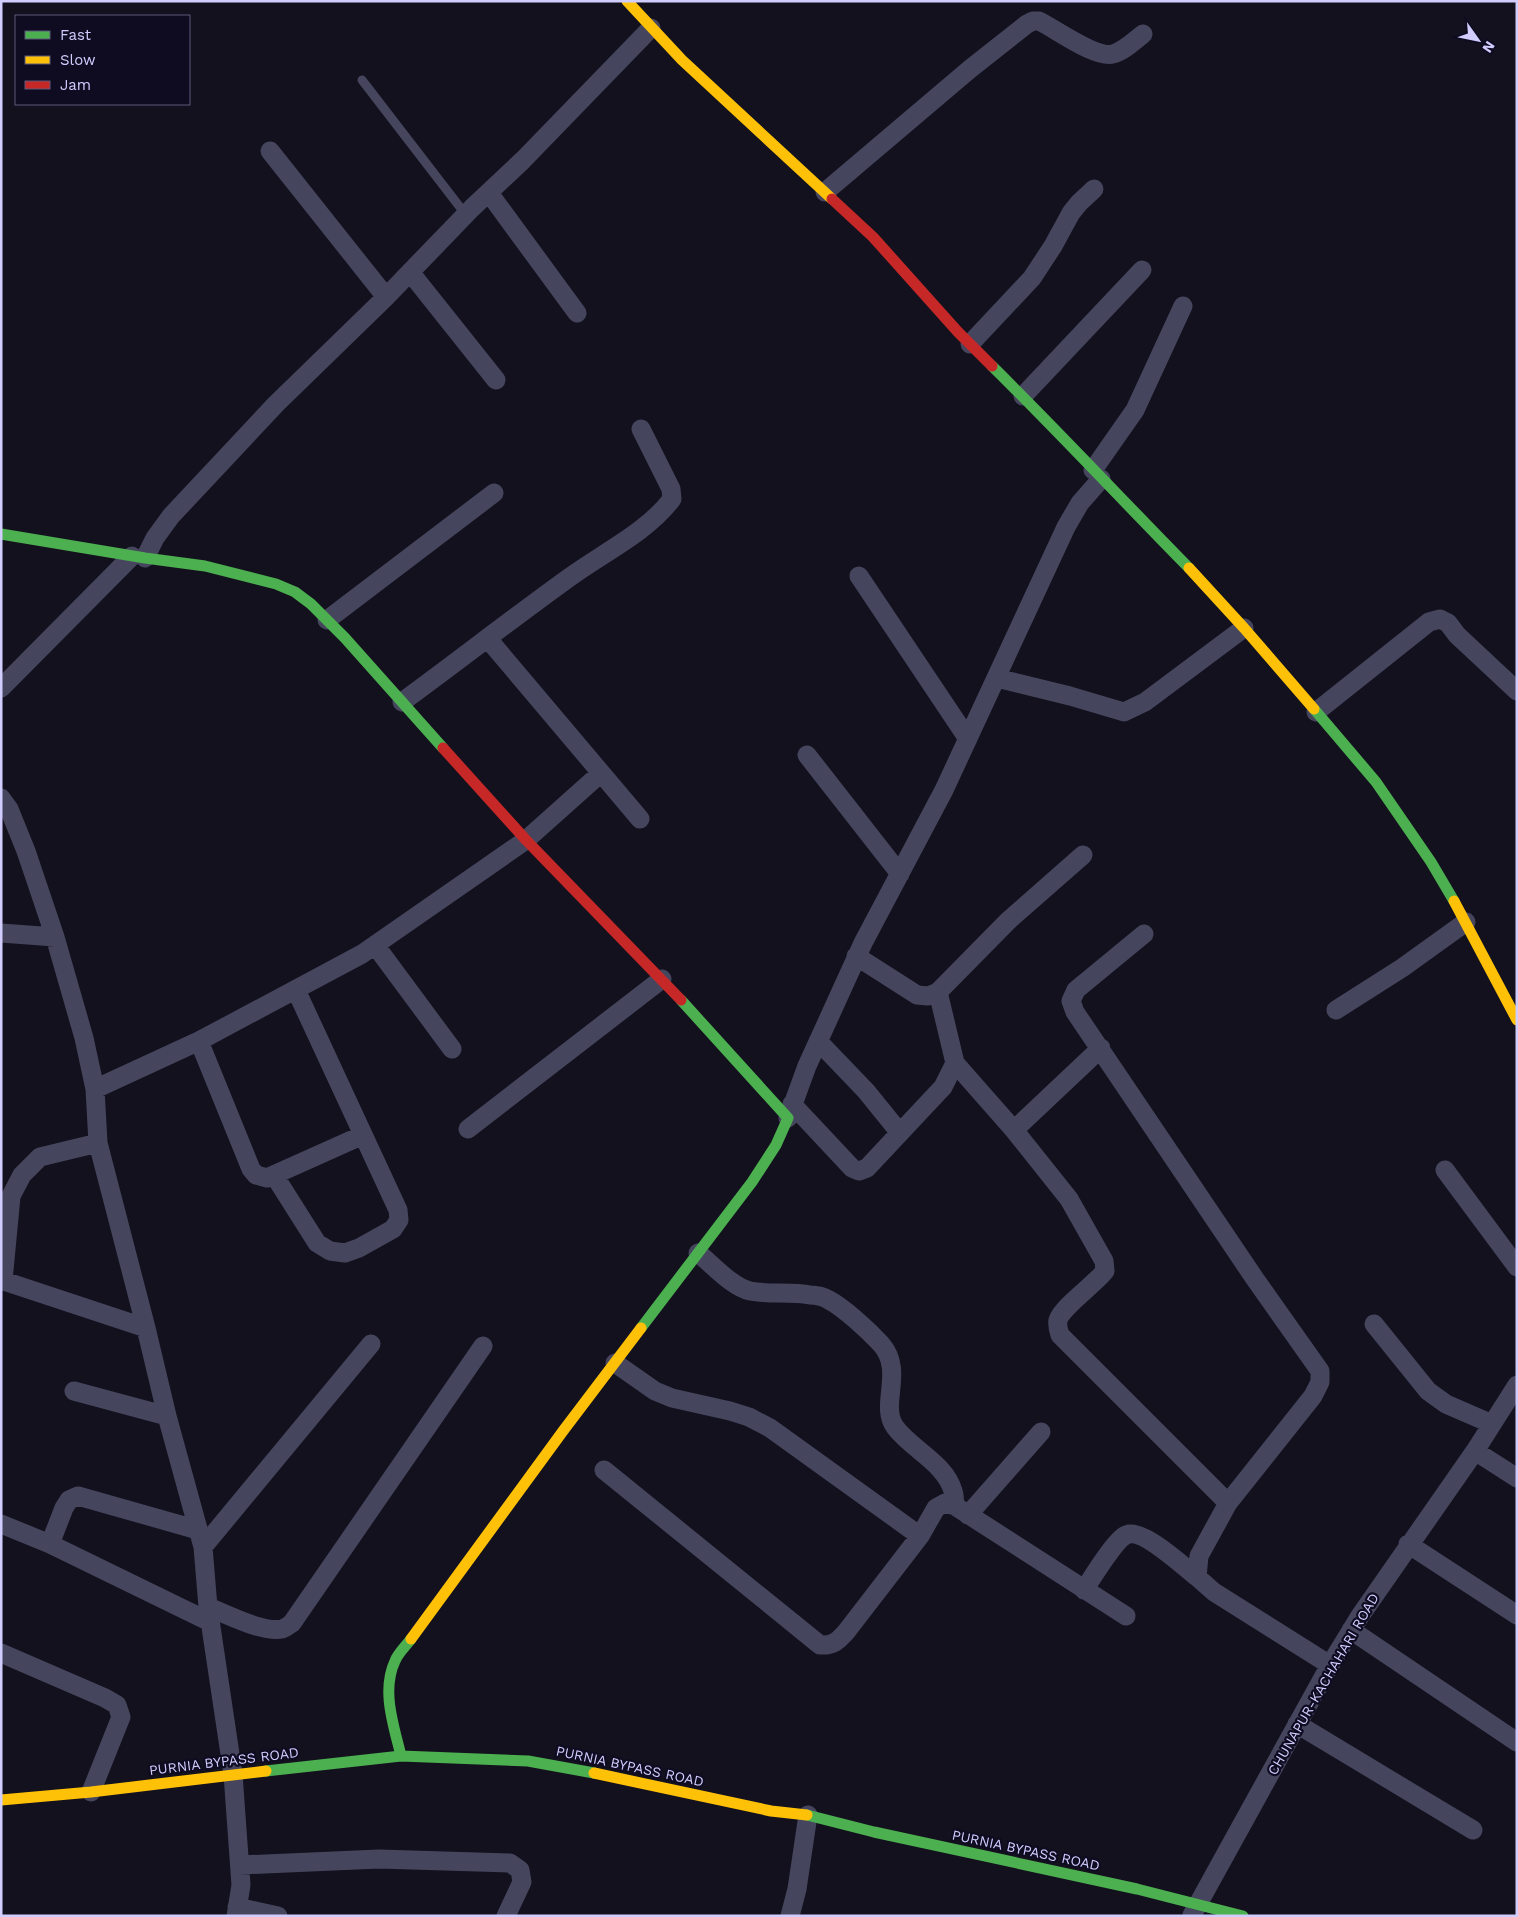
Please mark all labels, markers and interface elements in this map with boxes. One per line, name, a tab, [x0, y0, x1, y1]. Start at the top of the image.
legend	[15, 15, 190, 105]
north arrow	[1453, 15, 1503, 65]
text: Fast	[60, 26, 92, 44]
text: N	[1479, 38, 1498, 56]
text: Slow	[60, 51, 96, 69]
text: Jam	[60, 76, 91, 94]
street label: CHUNAPUR-KACHAHARI ROAD	[1264, 1590, 1382, 1778]
street label: PURNIA BYPASS ROAD	[555, 1743, 705, 1789]
street label: PURNIA BYPASS ROAD	[148, 1744, 300, 1778]
street label: PURNIA BYPASS ROAD	[951, 1827, 1101, 1873]

